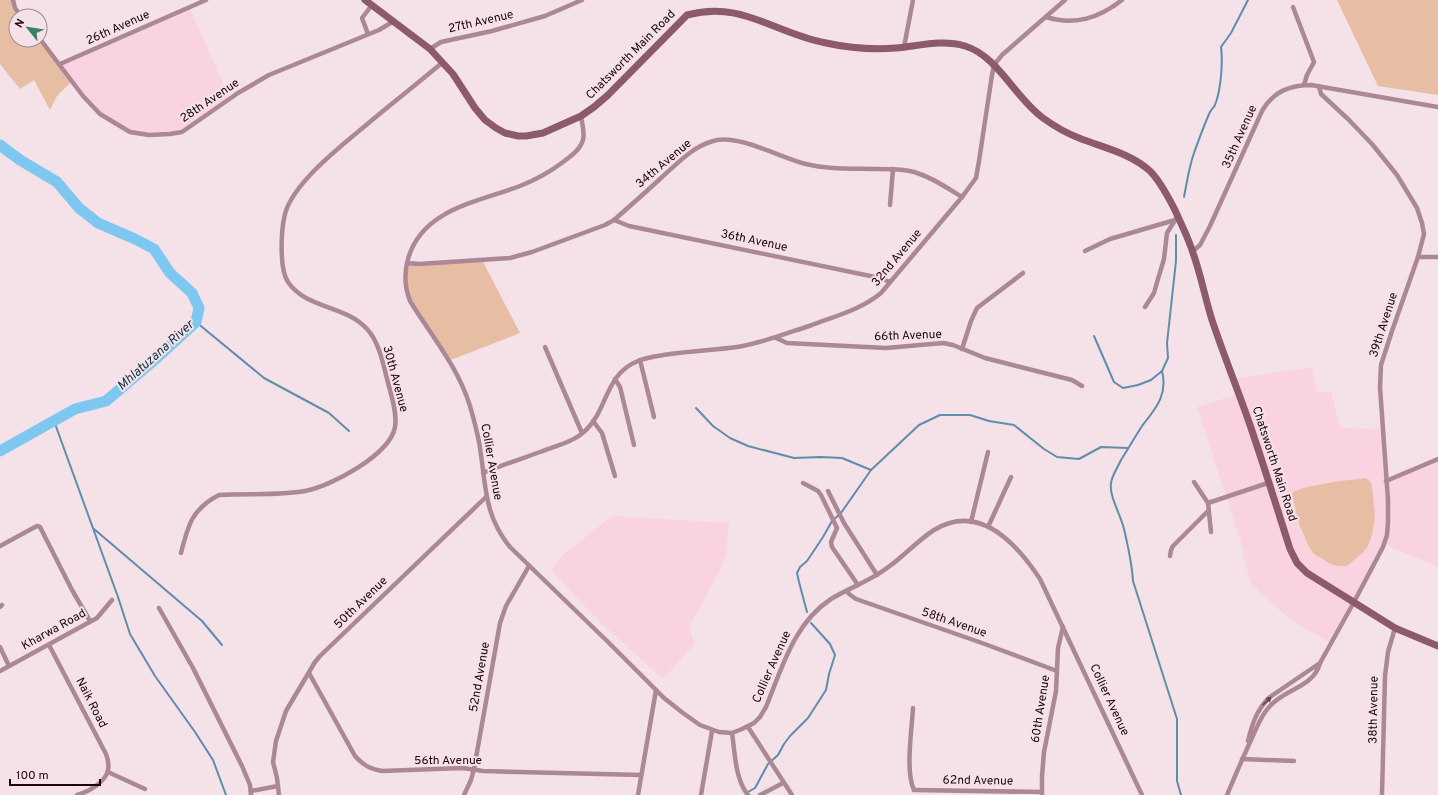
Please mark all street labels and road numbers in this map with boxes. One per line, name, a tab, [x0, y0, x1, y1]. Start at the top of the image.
street label: 26th Avenue	[84, 7, 152, 49]
street label: 27th Avenue	[447, 7, 515, 37]
street label: Chatsworth Main Road	[583, 7, 679, 103]
street label: 28th Avenue	[177, 75, 243, 127]
street label: 35th Avenue	[1219, 103, 1261, 171]
street label: 34th Avenue	[633, 136, 695, 192]
street label: 36th Avenue	[719, 226, 789, 256]
street label: 32nd Avenue	[868, 226, 926, 290]
street label: 39th Avenue	[1366, 290, 1402, 360]
street label: 66th Avenue	[874, 327, 942, 345]
street label: 30th Avenue	[378, 344, 412, 414]
street label: Chatsworth Main Road	[1248, 404, 1300, 524]
street label: Collier Avenue	[476, 422, 506, 502]
street label: 50th Avenue	[331, 573, 391, 633]
street label: 58th Avenue	[919, 604, 989, 642]
street label: Kharwa Road	[19, 606, 89, 654]
street label: Collier Avenue	[749, 628, 795, 706]
street label: 52nd Avenue	[466, 641, 494, 713]
street label: Collier Avenue	[1085, 661, 1133, 739]
street label: 60th Avenue	[1028, 674, 1054, 744]
street label: Naik Road	[72, 675, 110, 731]
street label: 38th Avenue	[1365, 676, 1383, 744]
street label: 56th Avenue	[414, 753, 482, 769]
street label: 62nd Avenue	[943, 772, 1013, 790]

